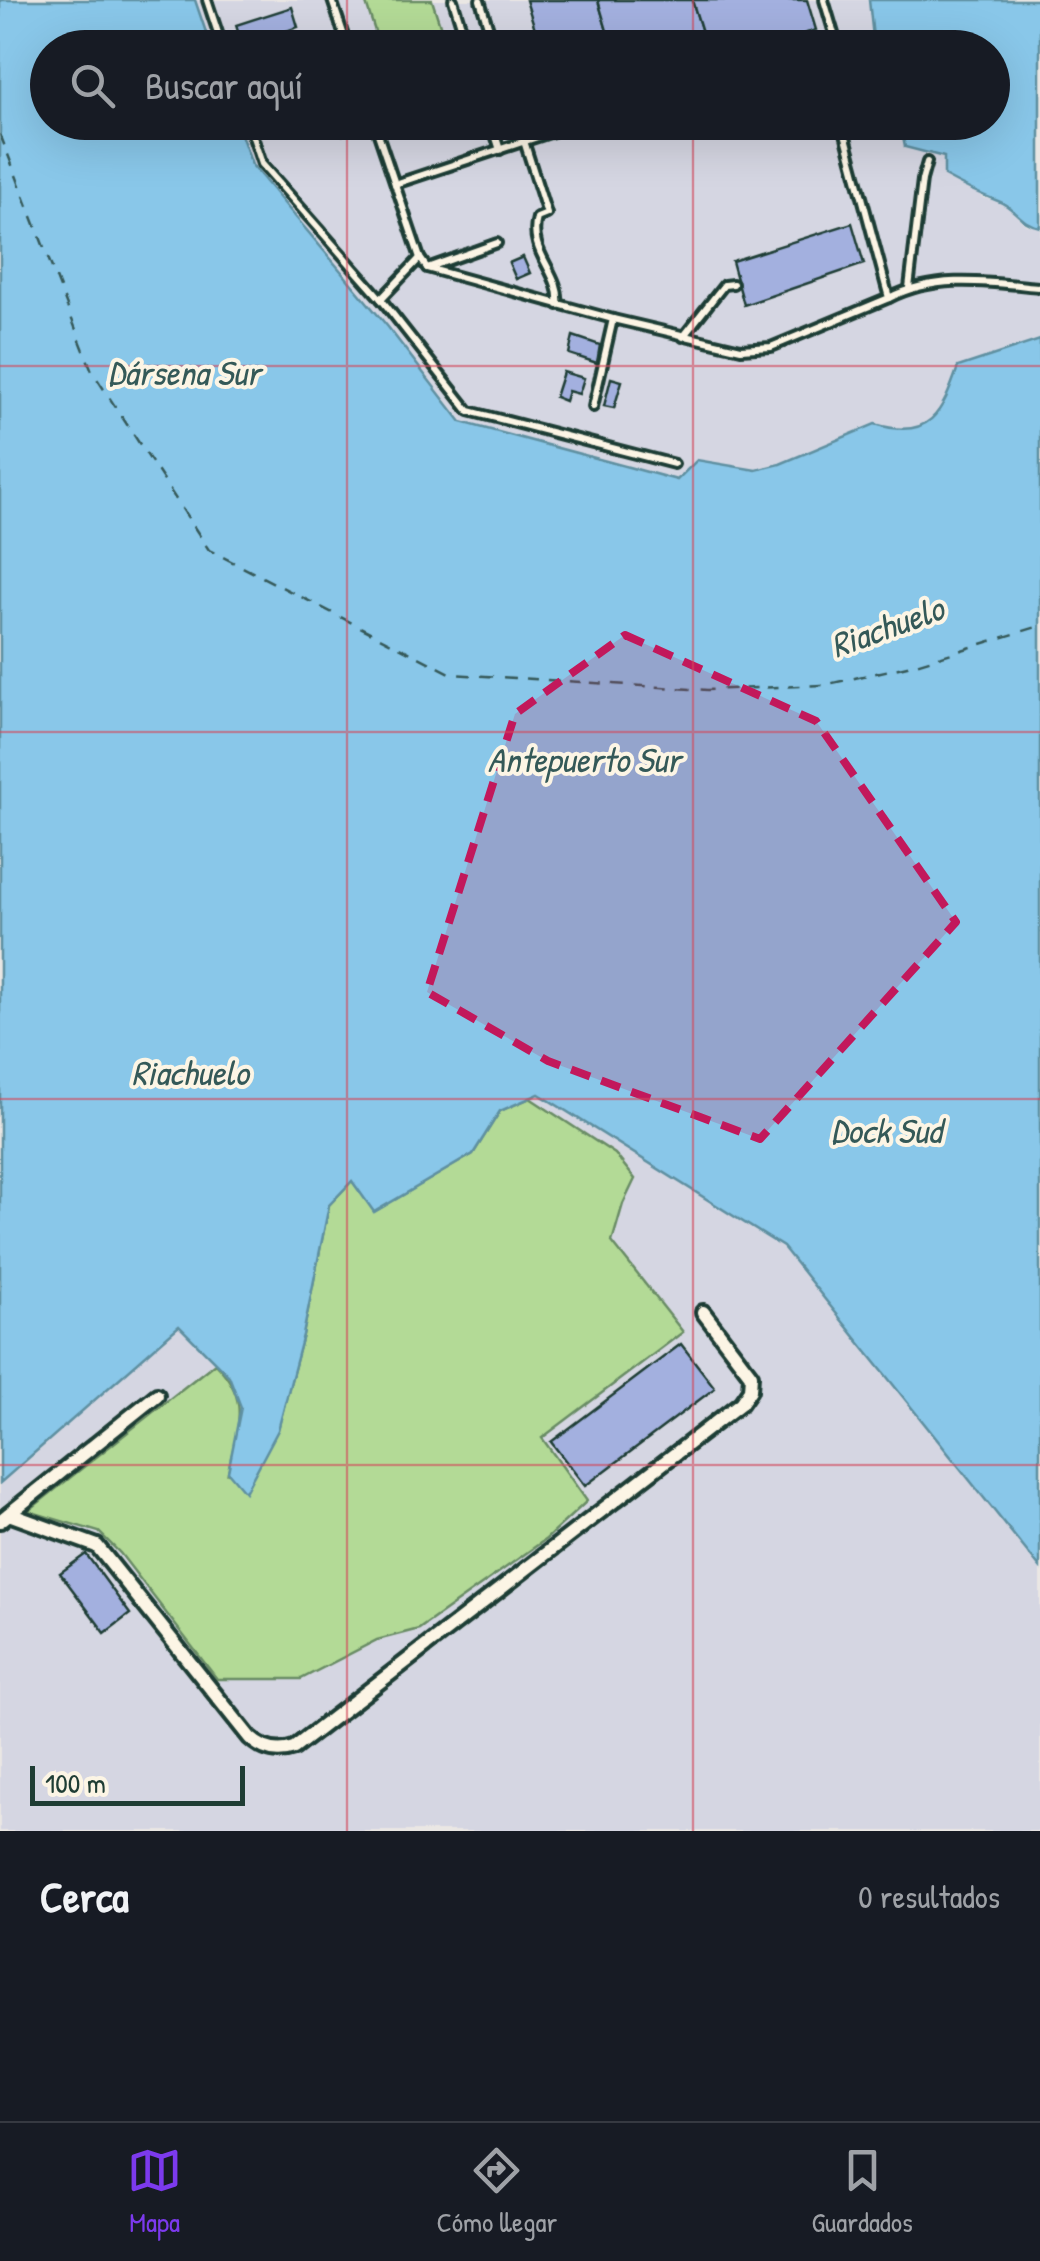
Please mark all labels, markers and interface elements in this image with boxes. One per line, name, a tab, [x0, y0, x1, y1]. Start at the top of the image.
search box	[30, 30, 1010, 140]
icon: search	[65, 58, 120, 113]
text: Buscar aquí	[145, 59, 303, 111]
water label: Dársena Sur	[108, 349, 265, 396]
water label: Riachuelo	[824, 583, 953, 669]
water label: Antepuerto Sur	[488, 736, 685, 783]
water label: Riachuelo	[131, 1049, 251, 1096]
water label: Dock Sud	[831, 1107, 947, 1154]
scale bar	[30, 1761, 245, 1806]
text: 100 m	[45, 1764, 106, 1802]
text: Cerca	[40, 1868, 129, 1925]
text: 0 resultados	[858, 1875, 1000, 1918]
tab: Mapa	[127, 2143, 182, 2241]
tab: Cómo llegar	[436, 2143, 557, 2241]
tab: Guardados	[812, 2143, 913, 2241]

